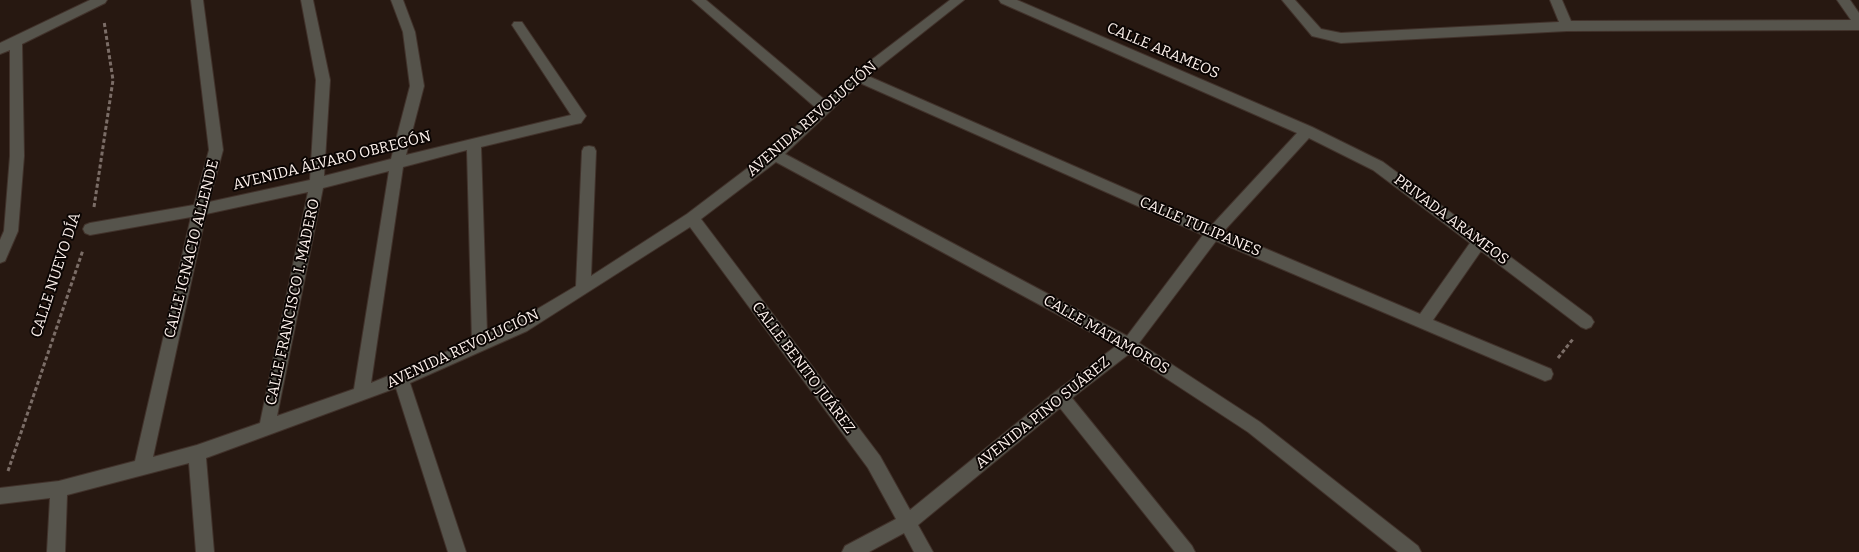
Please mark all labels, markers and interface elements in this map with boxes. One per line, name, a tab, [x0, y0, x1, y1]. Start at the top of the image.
street label: CALLE ARAMEOS	[1104, 19, 1222, 83]
street label: AVENIDA REVOLUCIÓN	[743, 58, 881, 180]
street label: AVENIDA ÁLVARO OBREGÓN	[231, 128, 433, 194]
street label: CALLE IGNACIO ALLENDE	[161, 158, 223, 340]
street label: PRIVADA ARAMEOS	[1390, 171, 1512, 269]
street label: CALLE TULIPANES	[1137, 193, 1263, 261]
street label: CALLE FRANCISCO I. MADERO	[262, 197, 324, 407]
street label: CALLE NUEVO DÍA	[27, 210, 85, 340]
street label: CALLE MATAMOROS	[1040, 292, 1172, 378]
street label: CALLE BENITO JUÁREZ	[748, 299, 858, 437]
street label: AVENIDA REVOLUCIÓN	[384, 306, 542, 392]
street label: AVENIDA PINO SUÁREZ	[972, 353, 1114, 473]

